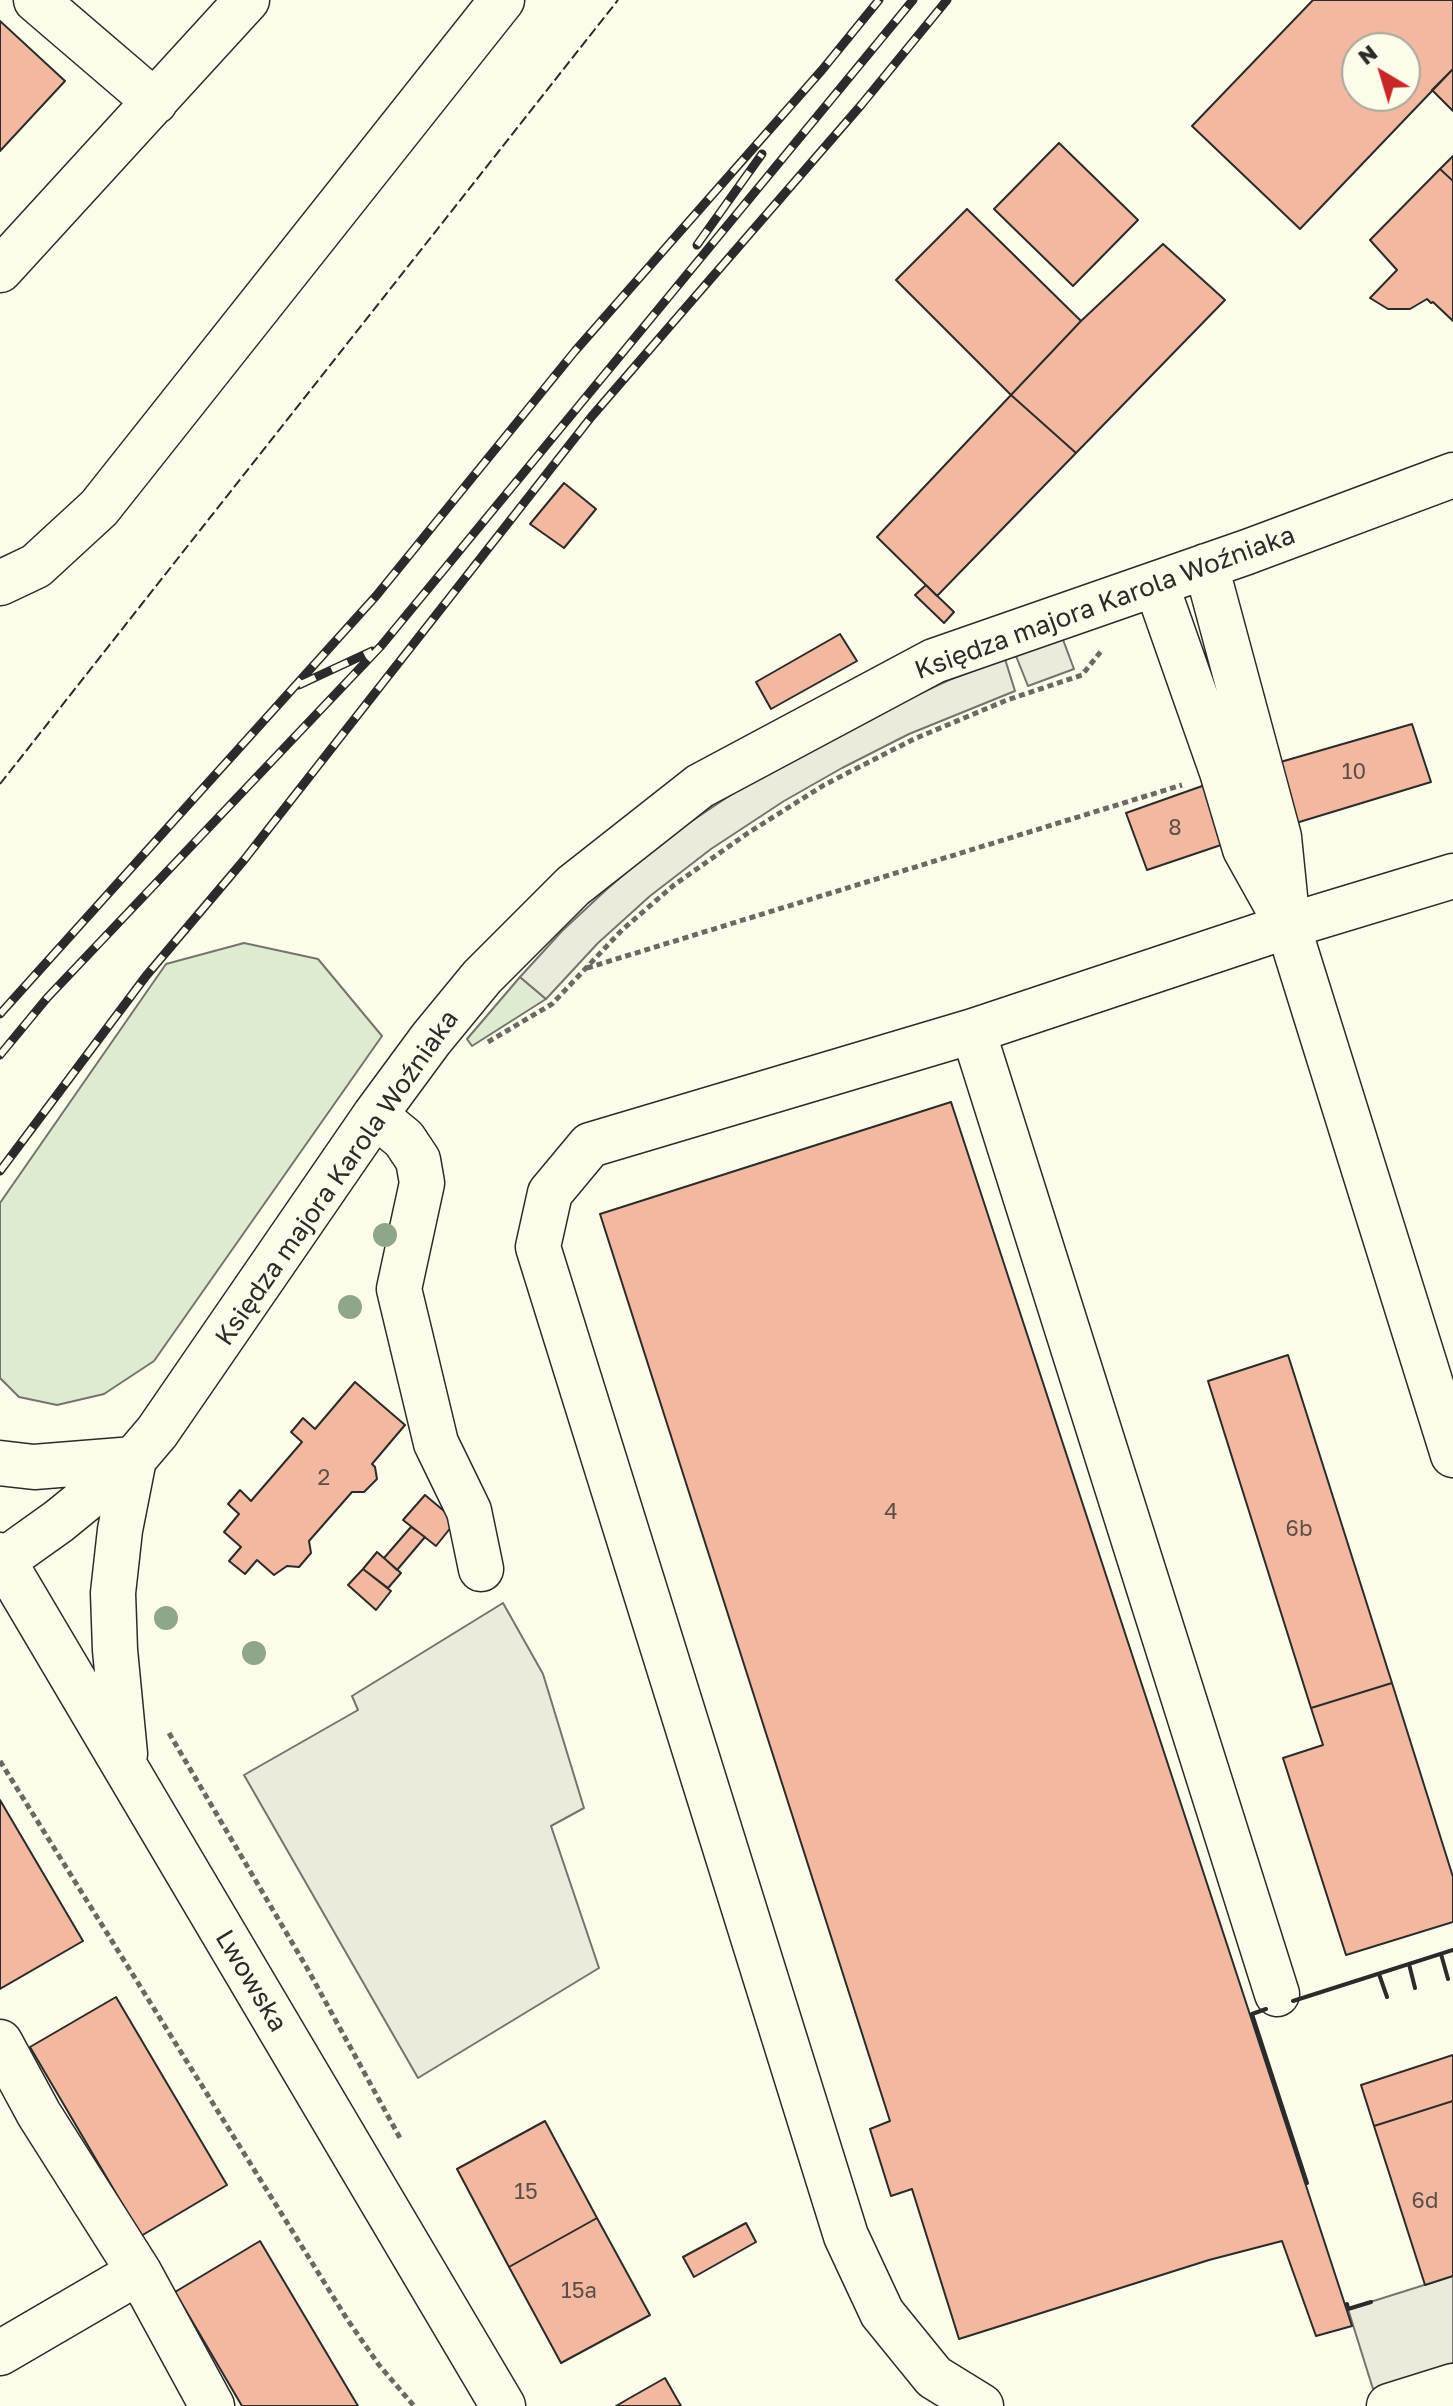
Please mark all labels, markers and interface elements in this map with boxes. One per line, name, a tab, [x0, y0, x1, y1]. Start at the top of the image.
north arrow	[1341, 32, 1421, 112]
text: N	[1352, 38, 1382, 70]
street label: Księdza majora Karola Woźniaka	[911, 520, 1299, 686]
house number: 10	[1342, 759, 1366, 785]
house number: 8	[1168, 815, 1182, 841]
street label: Księdza majora Karola Woźniaka	[209, 1004, 465, 1352]
house number: 2	[318, 1465, 330, 1491]
house number: 4	[884, 1499, 898, 1525]
house number: 6b	[1286, 1516, 1312, 1542]
street label: Lwowska	[208, 1924, 294, 2038]
house number: 15	[514, 2179, 538, 2205]
house number: 6d	[1412, 2188, 1438, 2214]
house number: 15a	[561, 2278, 597, 2304]

